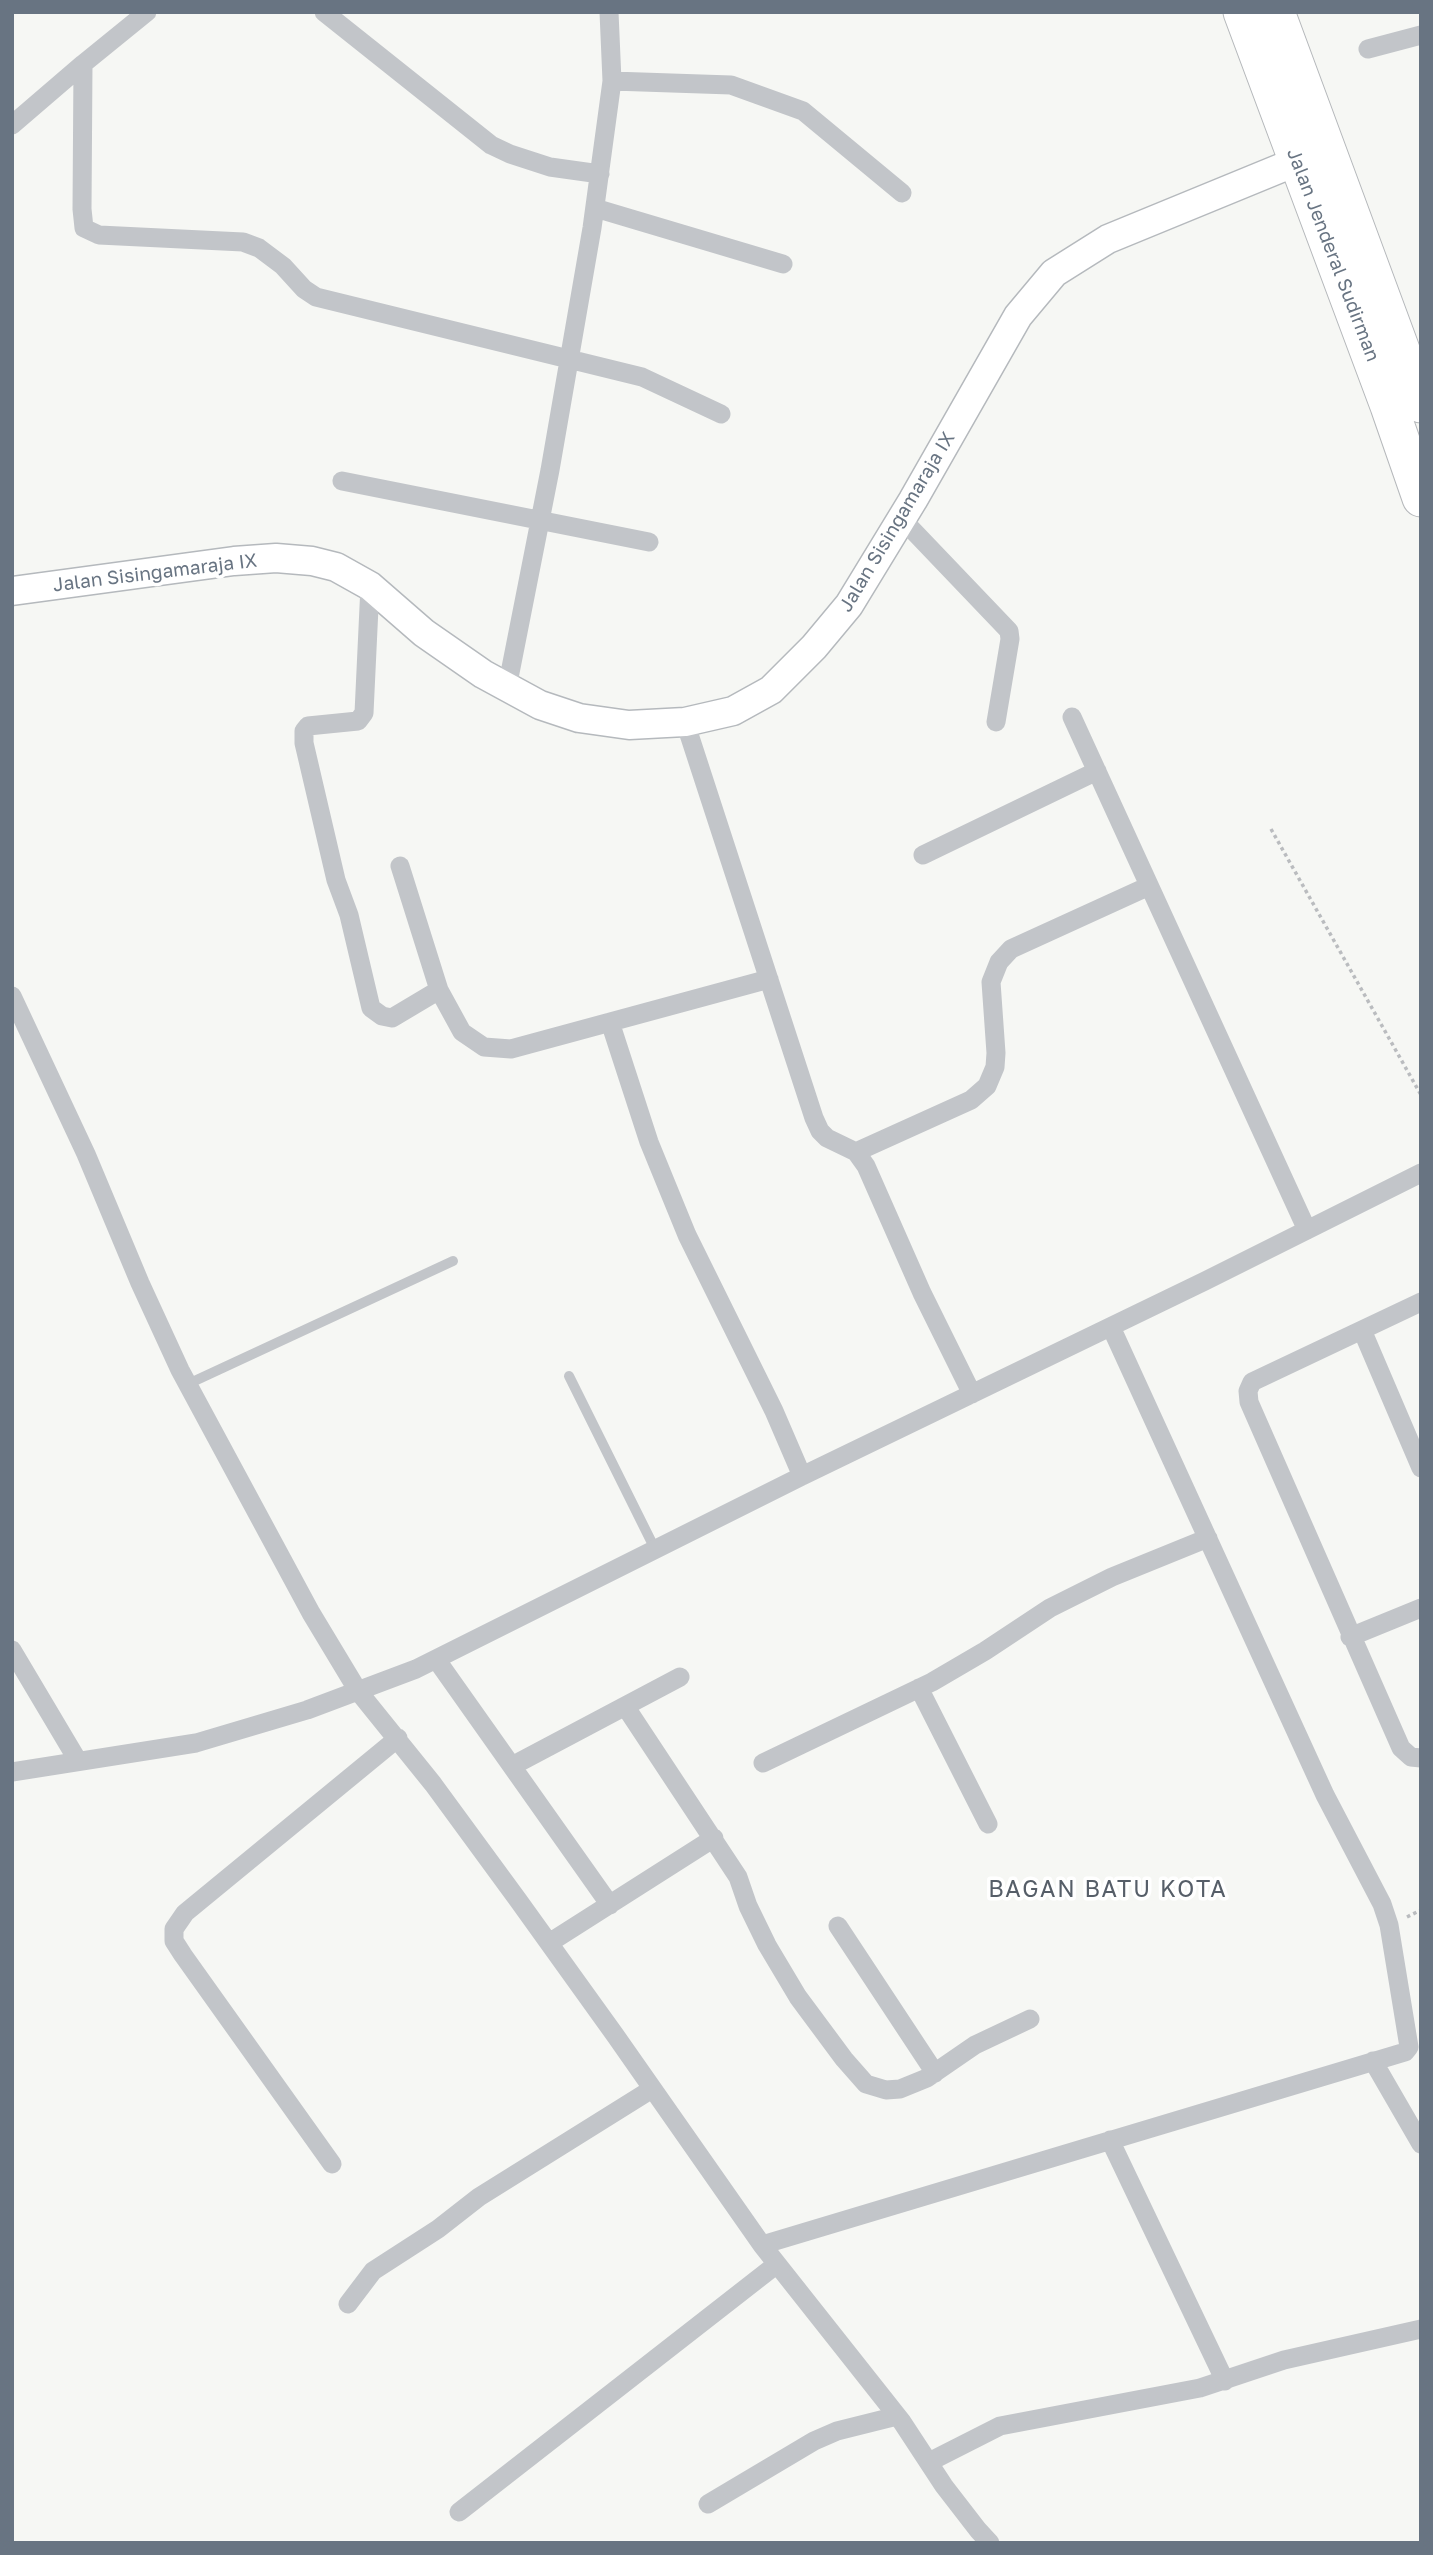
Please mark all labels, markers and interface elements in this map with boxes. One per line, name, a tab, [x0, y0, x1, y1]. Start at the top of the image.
street label: Jalan Jenderal Sudirman	[1282, 145, 1384, 365]
street label: Jalan Sisingamaraja IX	[834, 428, 960, 616]
street label: Jalan Sisingamaraja IX	[52, 549, 258, 597]
district label: BAGAN BATU KOTA	[990, 1876, 1226, 1904]

